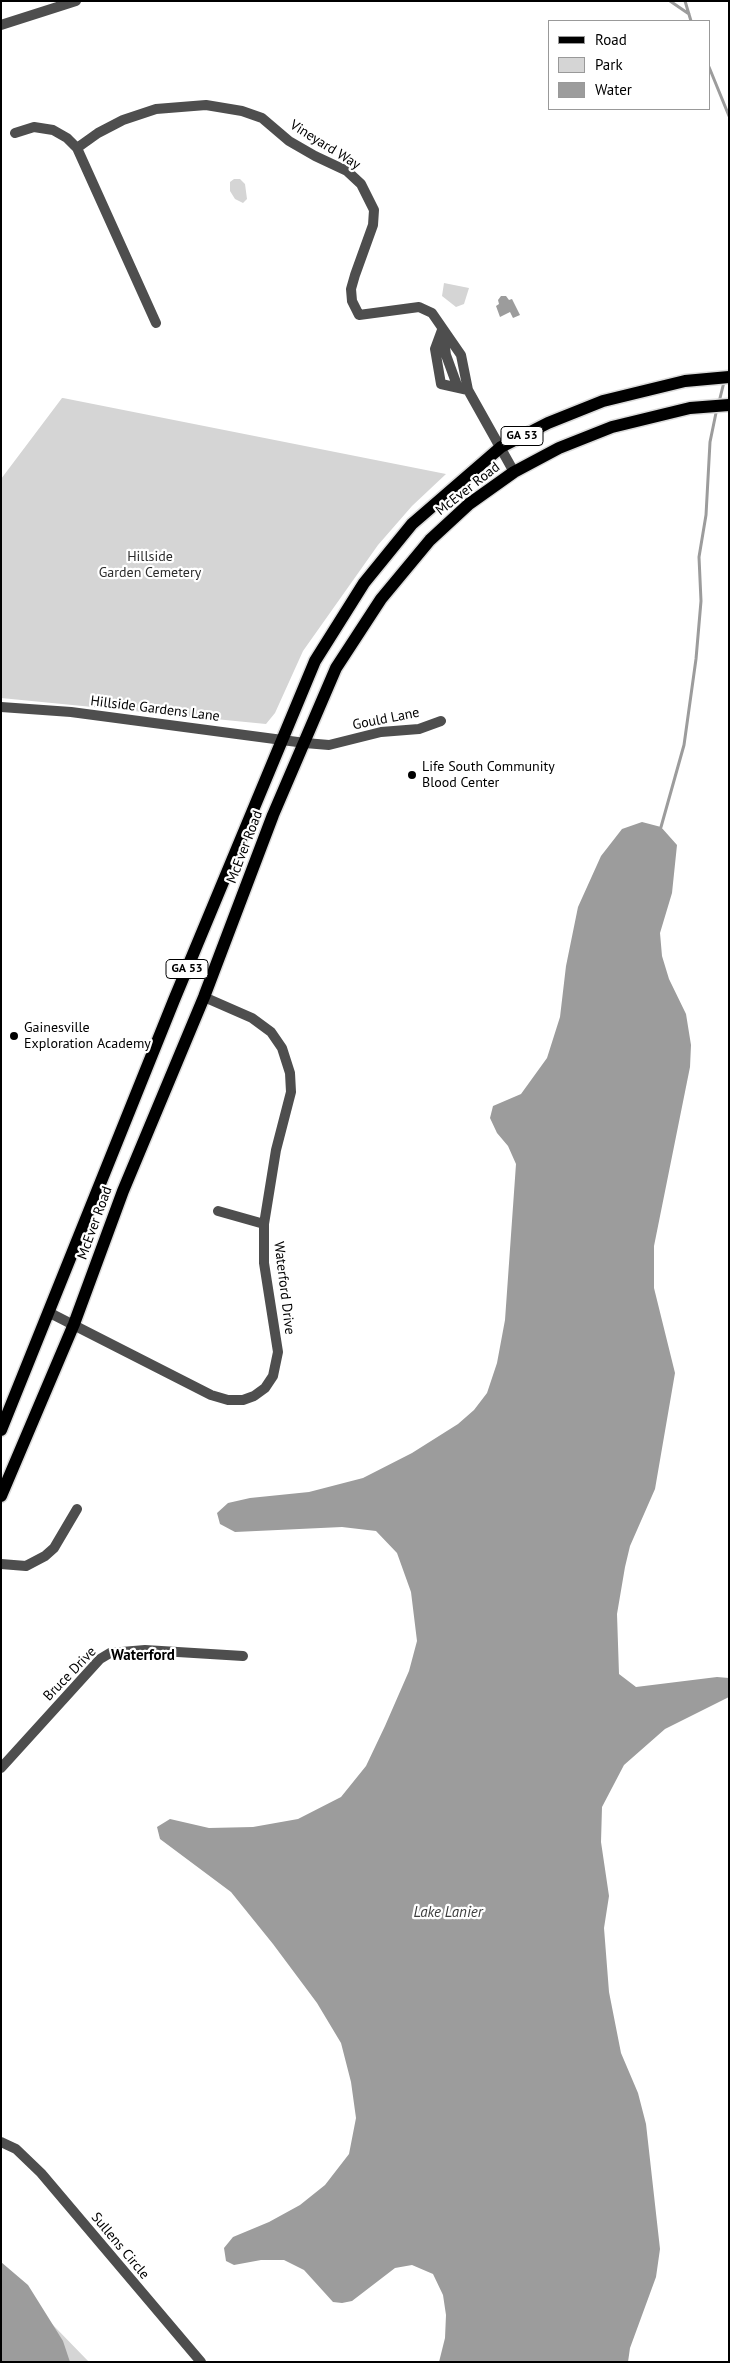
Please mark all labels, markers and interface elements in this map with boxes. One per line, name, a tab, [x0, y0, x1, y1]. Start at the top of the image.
legend	[548, 20, 710, 110]
text: Road	[595, 30, 627, 49]
text: Park	[595, 55, 623, 74]
text: Water	[595, 80, 632, 99]
street label: Vineyard Way	[287, 117, 363, 173]
road number: GA 53	[501, 426, 543, 446]
street label: McEver Road	[433, 459, 503, 519]
park label: Hillside Garden Cemetery	[99, 549, 201, 582]
street label: Hillside Gardens Lane	[89, 693, 221, 725]
street label: Gould Lane	[351, 704, 421, 734]
place label: Life South Community Blood Center	[422, 759, 555, 792]
marker: Life South Community Blood Center	[406, 769, 418, 781]
street label: McEver Road	[223, 808, 267, 886]
road number: GA 53	[166, 960, 208, 979]
place label: Gainesville Exploration Academy	[24, 1020, 151, 1052]
marker: Gainesville Exploration Academy	[8, 1030, 20, 1042]
street label: McEver Road	[74, 1184, 116, 1262]
street label: Waterford Drive	[270, 1241, 298, 1335]
street label: Bruce Drive	[40, 1643, 100, 1705]
district label: Waterford	[111, 1647, 175, 1665]
water label: Lake Lanier	[413, 1904, 483, 1922]
street label: Sullens Circle	[87, 2209, 153, 2283]

